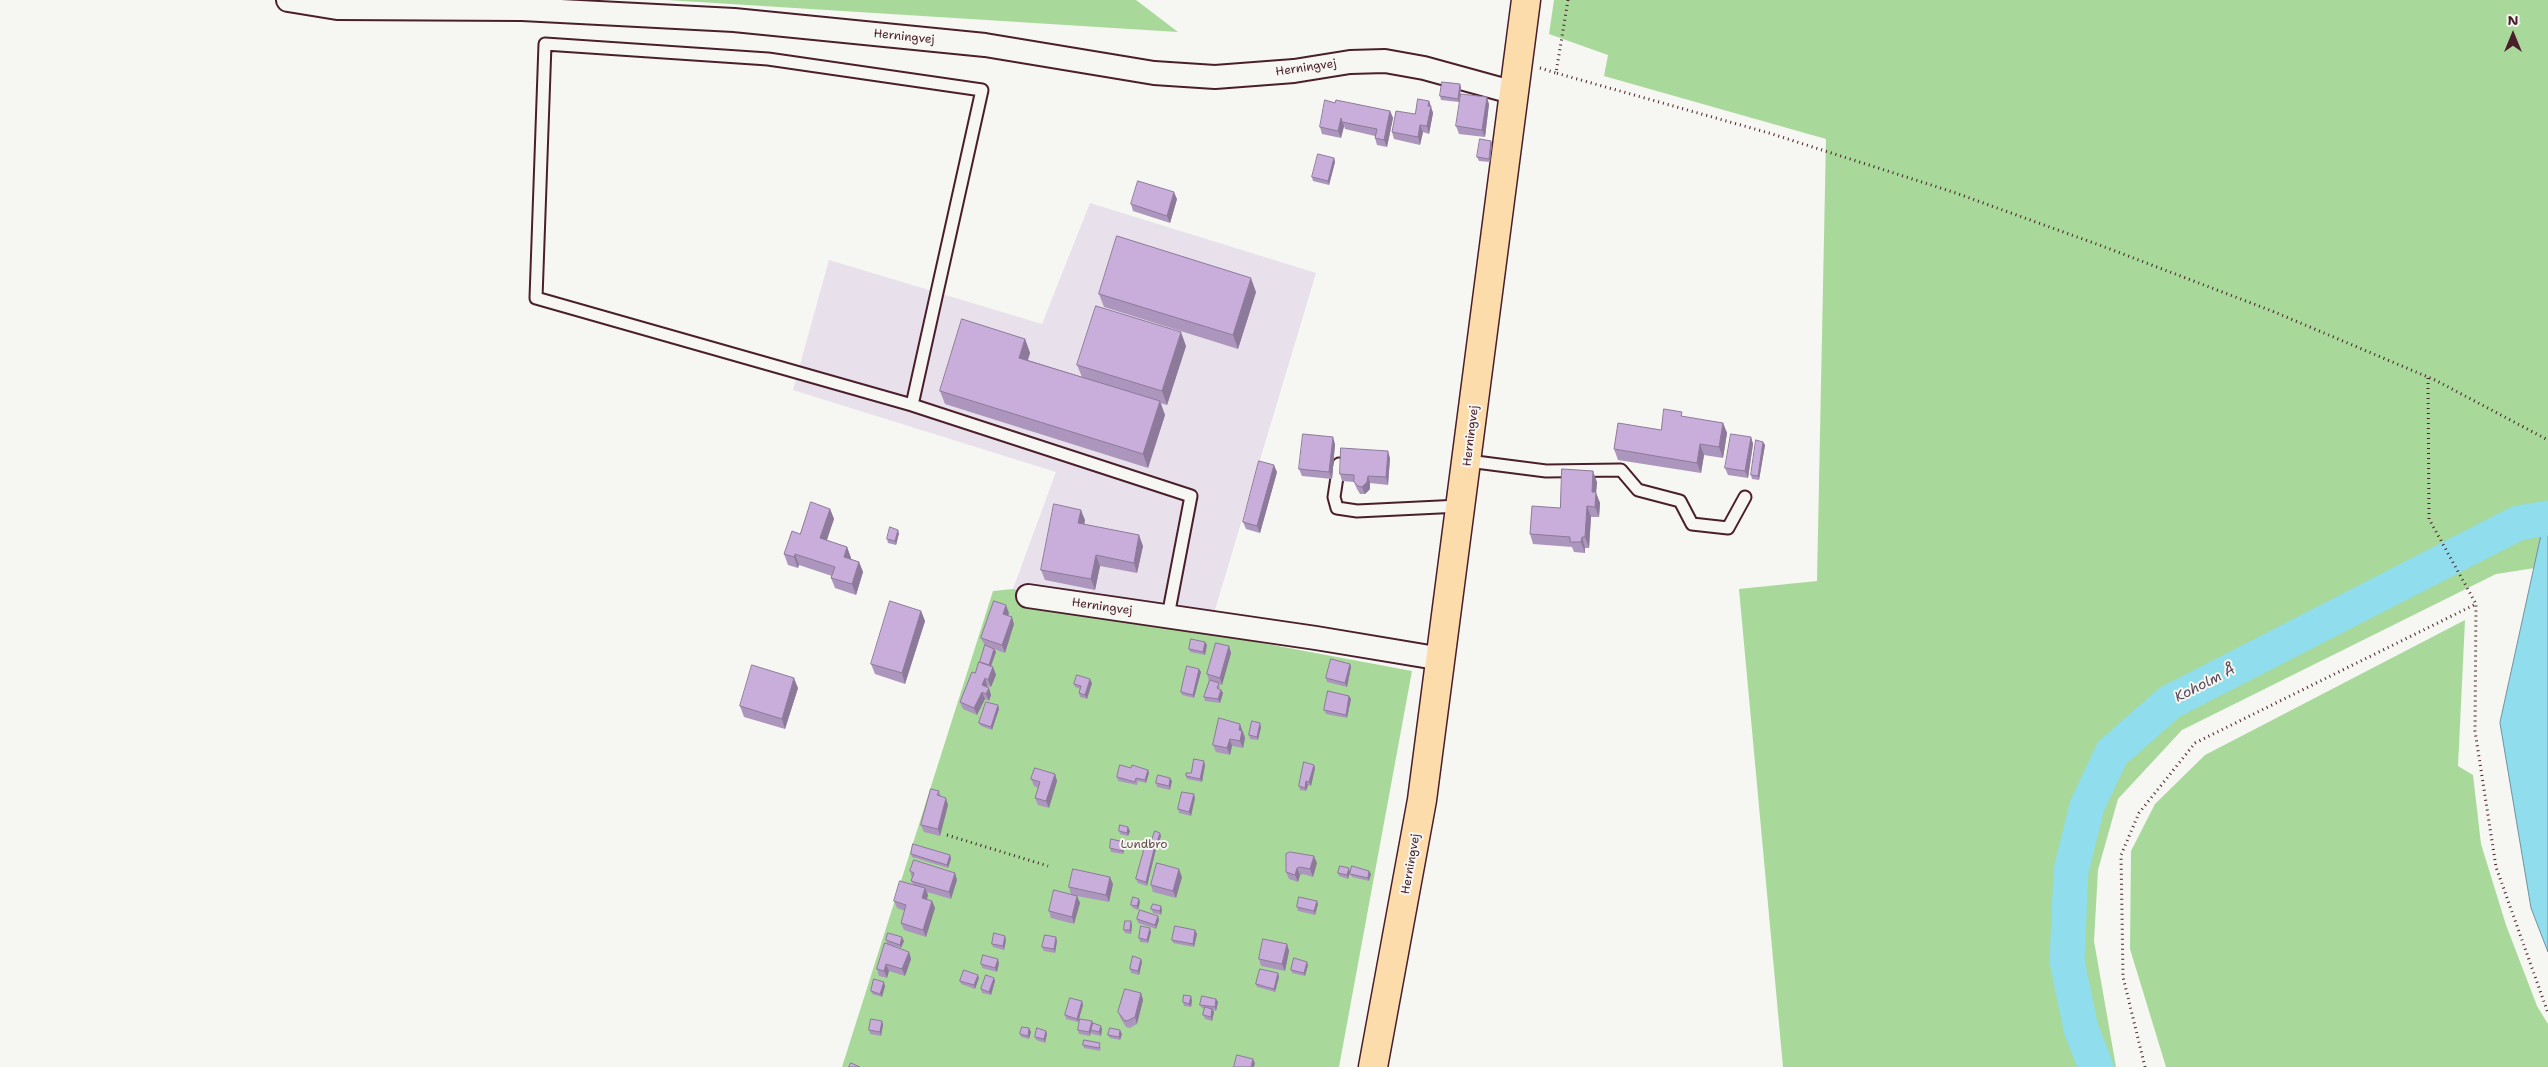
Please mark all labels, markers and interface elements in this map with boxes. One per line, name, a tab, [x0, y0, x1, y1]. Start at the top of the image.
north arrow	[2488, 10, 2538, 60]
text: N	[2507, 11, 2519, 29]
street label: Herningvej	[873, 27, 935, 47]
street label: Herningvej	[1275, 57, 1337, 79]
street label: Herningvej	[1460, 405, 1482, 467]
street label: Herningvej	[1071, 596, 1133, 618]
water label: Koholm Å	[2172, 662, 2238, 706]
street label: Herningvej	[1399, 833, 1423, 895]
park label: Lundbro	[1120, 838, 1168, 852]

